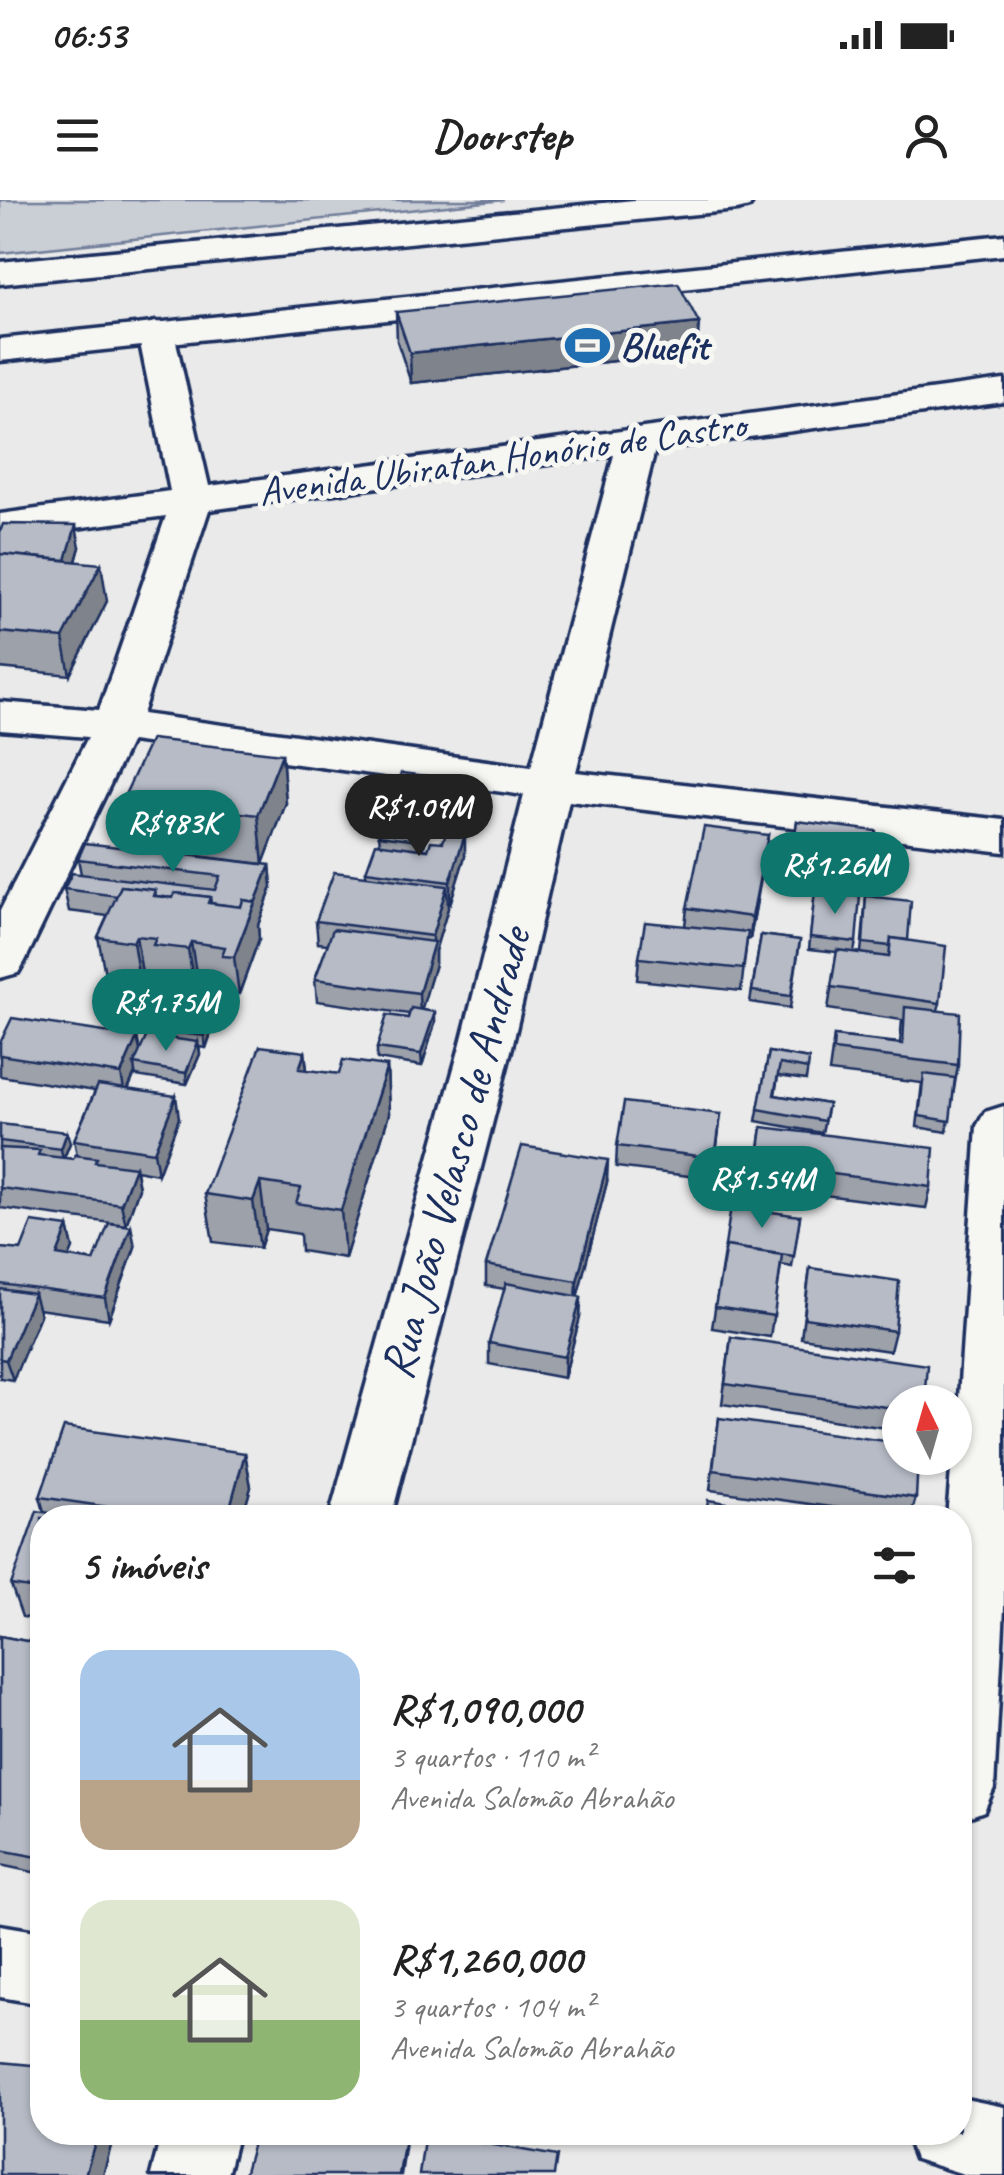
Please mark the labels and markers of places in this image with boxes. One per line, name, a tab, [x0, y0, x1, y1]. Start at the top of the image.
place label: Bluefit	[620, 321, 713, 371]
sports icon: Bluefit	[563, 322, 611, 370]
pin: R$1.09M	[327, 774, 511, 859]
pin: R$983K	[92, 790, 254, 875]
pin: R$1.26M	[743, 832, 927, 917]
pin: R$1.75M	[74, 969, 258, 1054]
pin: R$1.54M	[670, 1146, 854, 1231]

